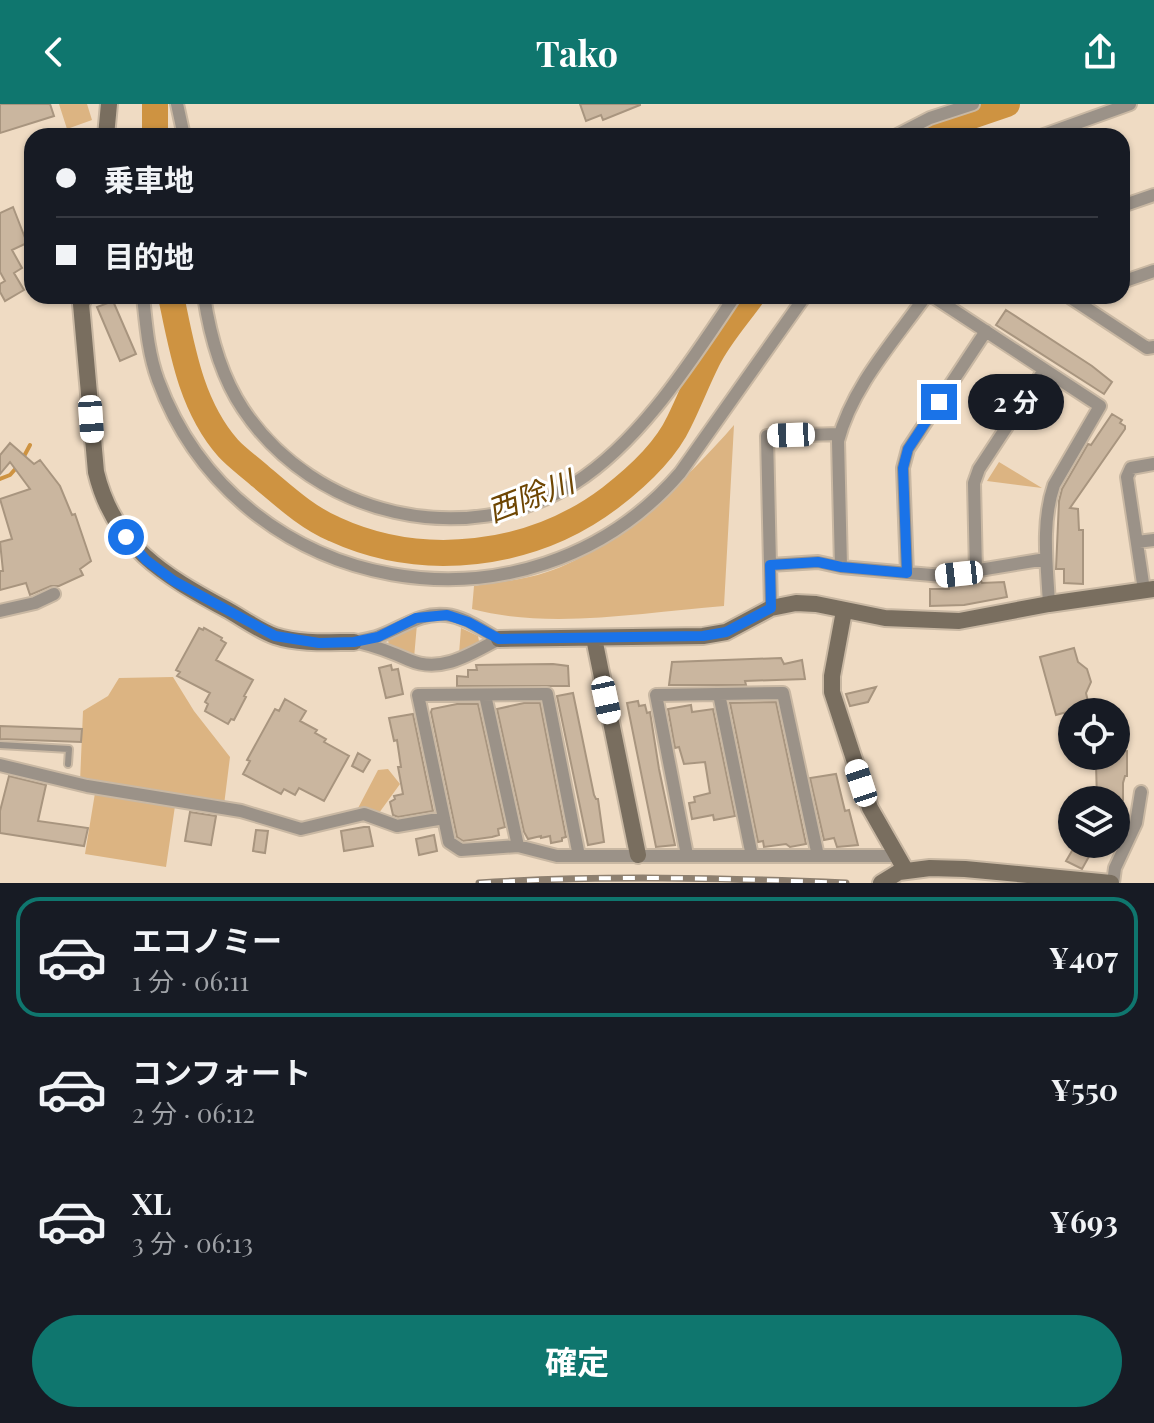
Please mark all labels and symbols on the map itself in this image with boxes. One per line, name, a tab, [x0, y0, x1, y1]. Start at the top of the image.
callout: 2 分	[967, 374, 1063, 430]
route end	[921, 384, 957, 420]
car	[77, 394, 105, 444]
car	[767, 422, 815, 448]
water label: 西除川	[481, 459, 582, 530]
route start	[108, 519, 144, 555]
car	[934, 560, 984, 588]
car	[589, 674, 623, 726]
car	[842, 756, 880, 810]

